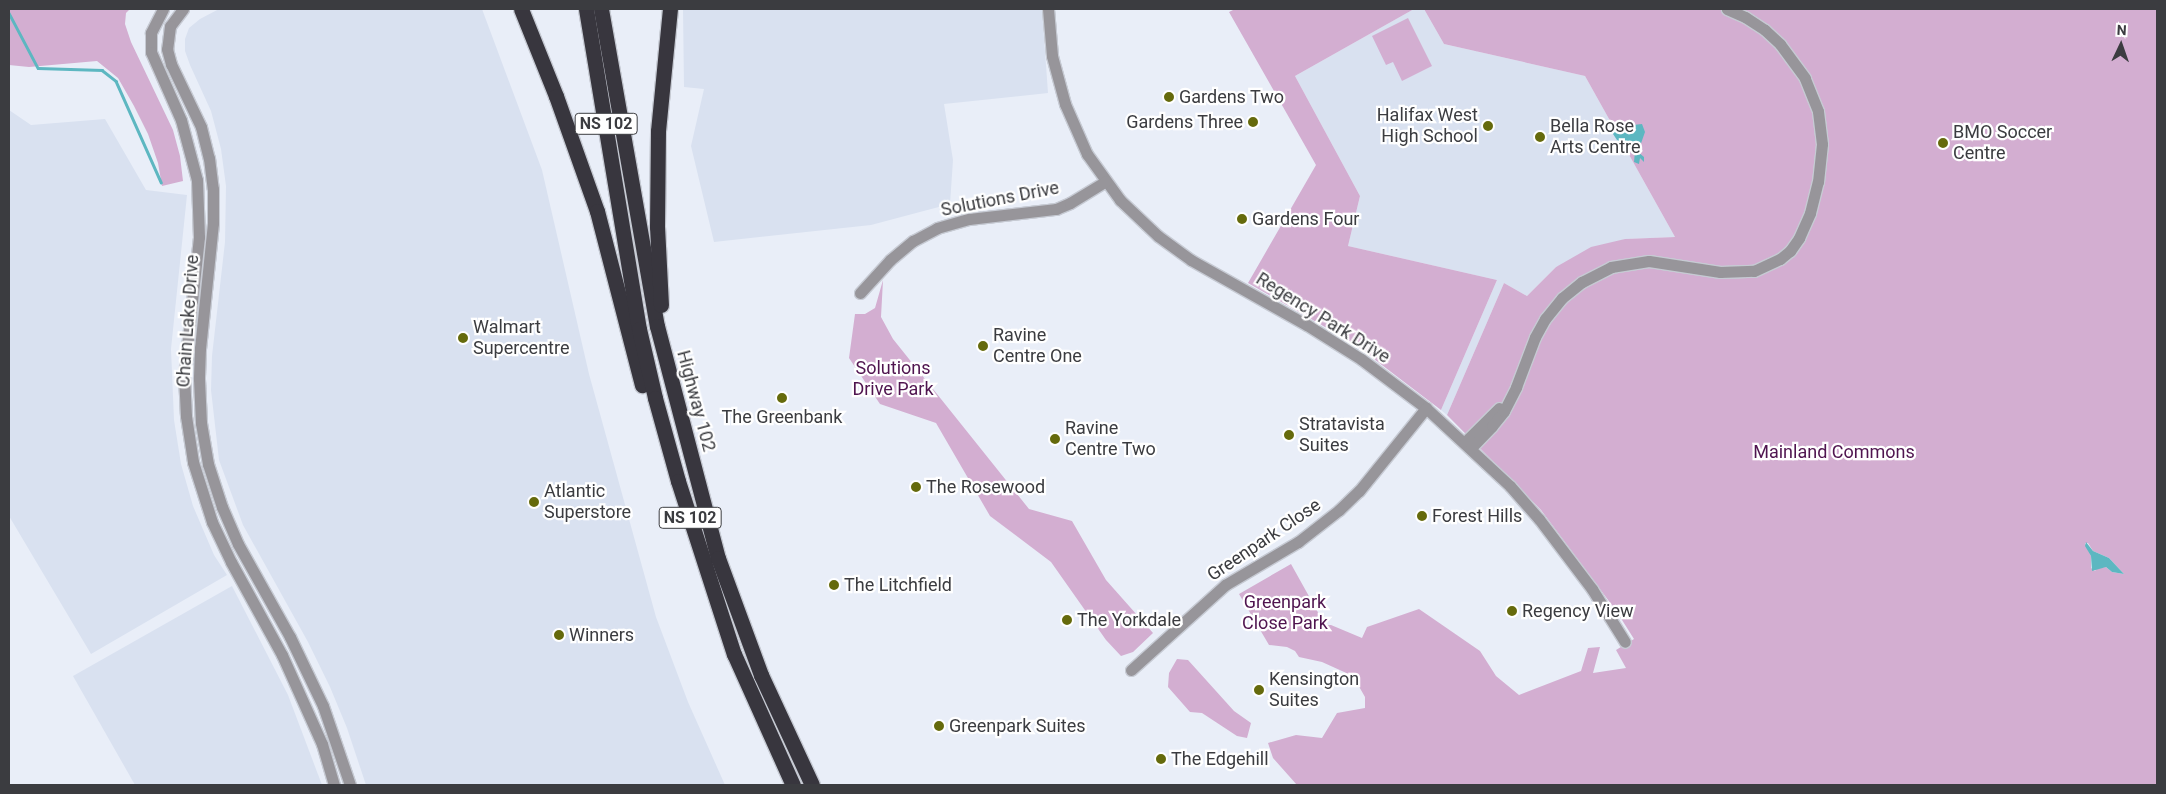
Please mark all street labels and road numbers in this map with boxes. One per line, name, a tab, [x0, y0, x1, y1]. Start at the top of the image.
road number: NS 102	[574, 110, 638, 138]
street label: Solutions Drive	[939, 177, 1061, 221]
street label: Chain Lake Drive	[173, 254, 203, 388]
street label: Regency Park Drive	[1252, 268, 1394, 368]
street label: Highway 102	[672, 348, 720, 454]
street label: Greenpark Close	[1203, 494, 1325, 586]
road number: NS 102	[658, 504, 722, 532]

